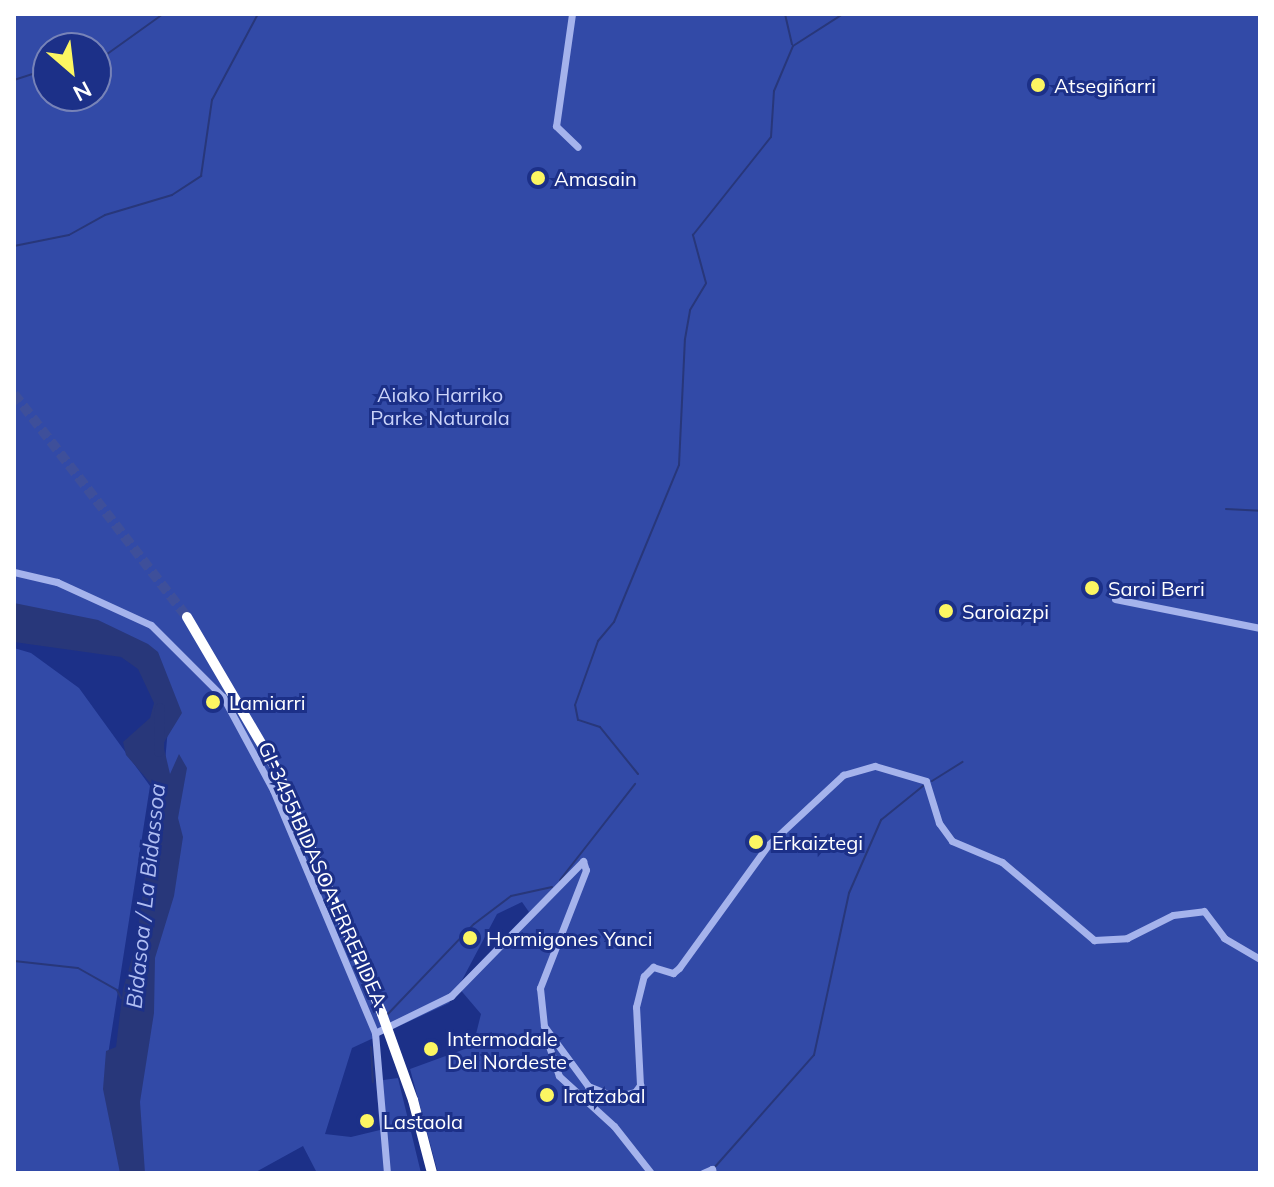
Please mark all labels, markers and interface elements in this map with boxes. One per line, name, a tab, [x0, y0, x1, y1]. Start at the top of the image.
north arrow	[32, 32, 112, 112]
place label: Atsegiñarri	[1054, 73, 1156, 97]
text: N	[68, 75, 96, 108]
marker: Atsegiñarri	[1029, 76, 1047, 94]
place label: Amasain	[554, 166, 637, 190]
marker: Amasain	[529, 169, 547, 187]
park label: Aiako Harriko Parke Naturala	[370, 383, 510, 430]
place label: Saroi Berri	[1108, 576, 1205, 600]
marker: Saroi Berri	[1083, 579, 1101, 597]
place label: Saroiazpi	[962, 599, 1049, 623]
marker: Saroiazpi	[937, 602, 955, 620]
place label: Lamiarri	[229, 690, 305, 714]
marker: Lamiarri	[204, 693, 222, 711]
street label: GI-3455 BIDASOA ERREPIDEA	[254, 738, 392, 1010]
water label: Bidasoa / La Bidassoa	[121, 782, 171, 1010]
place label: Erkaiztegi	[772, 830, 863, 854]
marker: Erkaiztegi	[747, 833, 765, 851]
place label: Hormigones Yanci	[486, 926, 653, 950]
marker: Hormigones Yanci	[461, 929, 479, 947]
place label: Intermodale Del Nordeste	[447, 1026, 567, 1073]
marker: Intermodale Del Nordeste	[422, 1040, 440, 1058]
place label: Iratzabal	[563, 1083, 645, 1107]
marker: Iratzabal	[538, 1086, 556, 1104]
place label: Lastaola	[383, 1109, 463, 1133]
marker: Lastaola	[358, 1112, 376, 1130]

